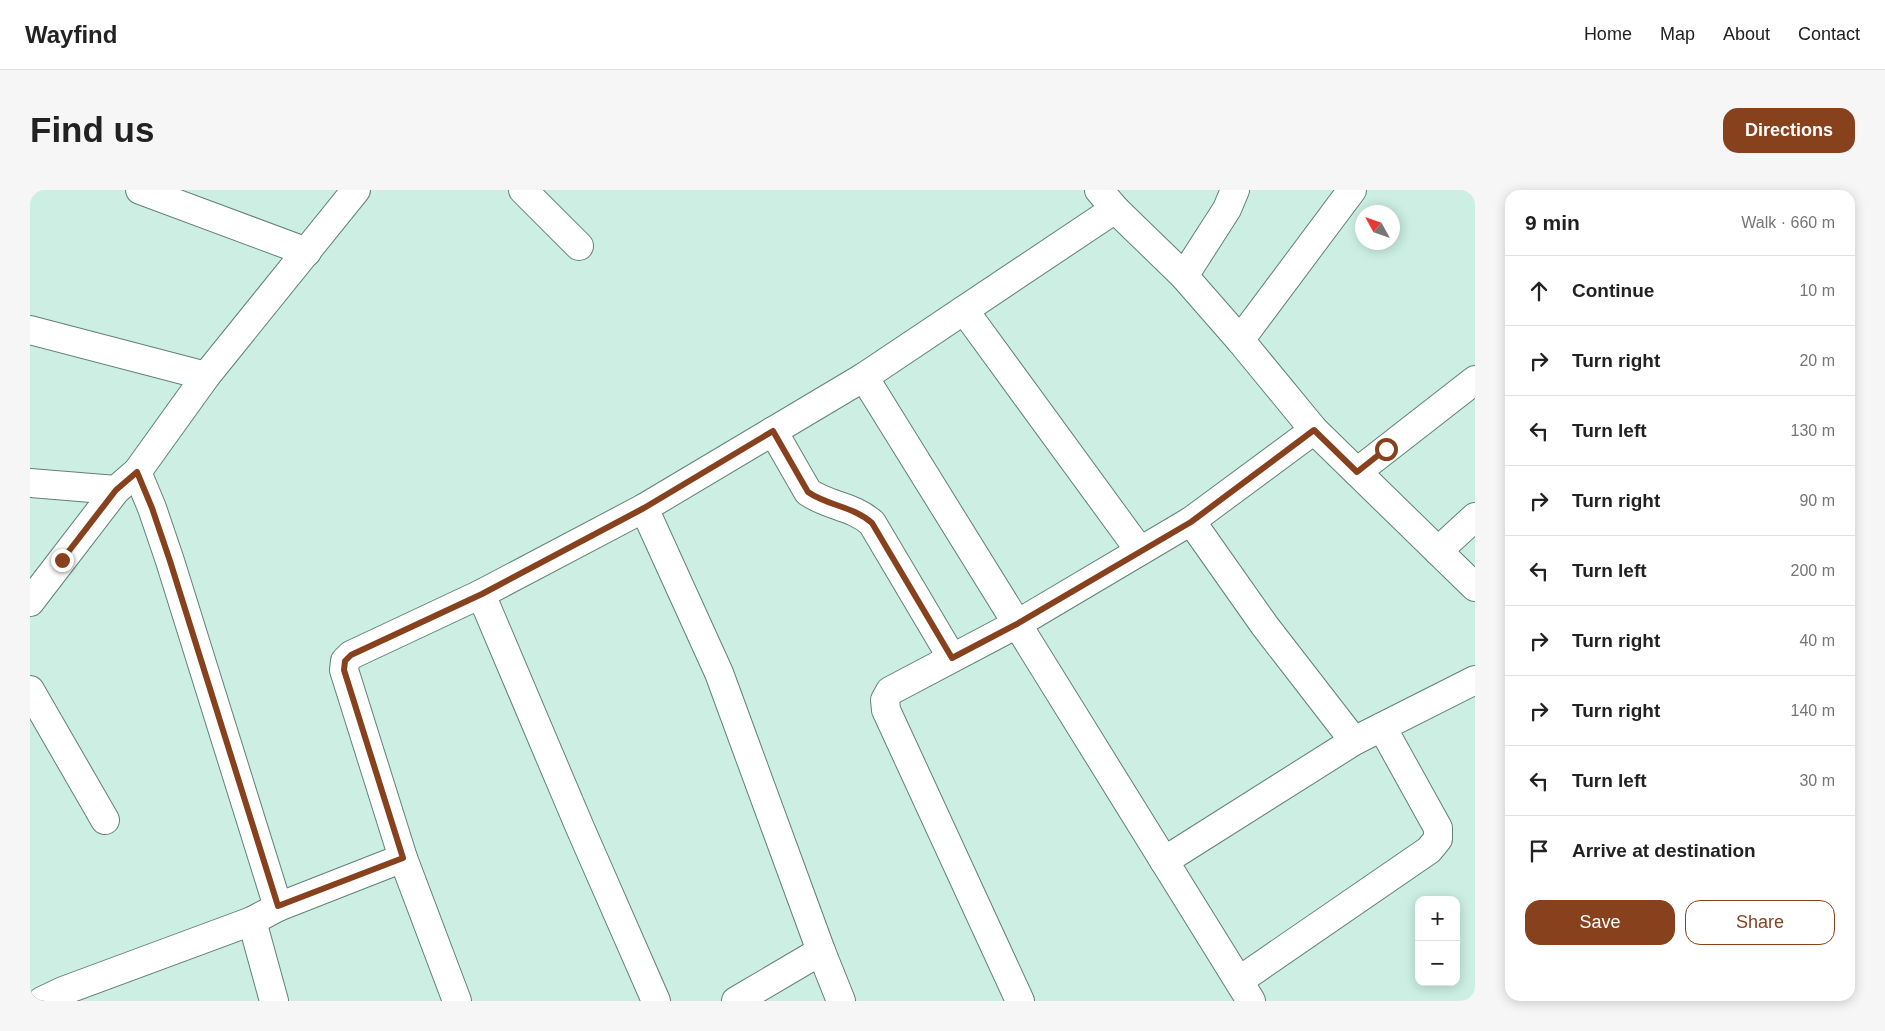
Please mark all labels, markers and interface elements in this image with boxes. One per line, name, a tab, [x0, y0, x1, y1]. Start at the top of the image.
text: Wayfind	[25, 21, 117, 48]
text: Home	[1584, 24, 1632, 44]
text: Map	[1660, 24, 1695, 44]
text: About	[1723, 24, 1770, 44]
text: Contact	[1798, 24, 1860, 44]
button: Directions	[1723, 108, 1855, 153]
text: Find us	[30, 110, 154, 149]
north arrow	[1355, 205, 1400, 250]
text: 9 min	[1525, 211, 1580, 234]
text: Walk · 660 m	[1741, 214, 1835, 231]
icon: ahead	[1525, 277, 1553, 305]
text: Continue	[1572, 280, 1654, 301]
text: 10 m	[1799, 282, 1835, 299]
icon: right	[1525, 347, 1553, 375]
text: Turn right	[1572, 350, 1660, 371]
text: 20 m	[1799, 352, 1835, 369]
icon: left	[1525, 417, 1553, 445]
text: Turn left	[1572, 420, 1647, 441]
text: 130 m	[1791, 422, 1835, 439]
route start	[1375, 438, 1398, 461]
icon: right	[1525, 487, 1553, 515]
text: Turn right	[1572, 490, 1660, 511]
text: 90 m	[1799, 492, 1835, 509]
route end	[51, 549, 74, 572]
icon: left	[1525, 557, 1553, 585]
text: Turn left	[1572, 560, 1647, 581]
text: 200 m	[1791, 562, 1835, 579]
icon: right	[1525, 627, 1553, 655]
text: Turn right	[1572, 630, 1660, 651]
text: 40 m	[1799, 632, 1835, 649]
icon: right	[1525, 697, 1553, 725]
text: Turn right	[1572, 700, 1660, 721]
text: 140 m	[1791, 702, 1835, 719]
icon: left	[1525, 767, 1553, 795]
text: Turn left	[1572, 770, 1647, 791]
text: 30 m	[1799, 772, 1835, 789]
icon: arrive	[1525, 837, 1553, 865]
text: Arrive at destination	[1572, 840, 1756, 861]
map controls	[1415, 896, 1460, 986]
button: +	[1415, 896, 1460, 941]
button: Save	[1525, 900, 1675, 945]
button: Share	[1685, 900, 1835, 945]
button: −	[1415, 941, 1460, 986]

